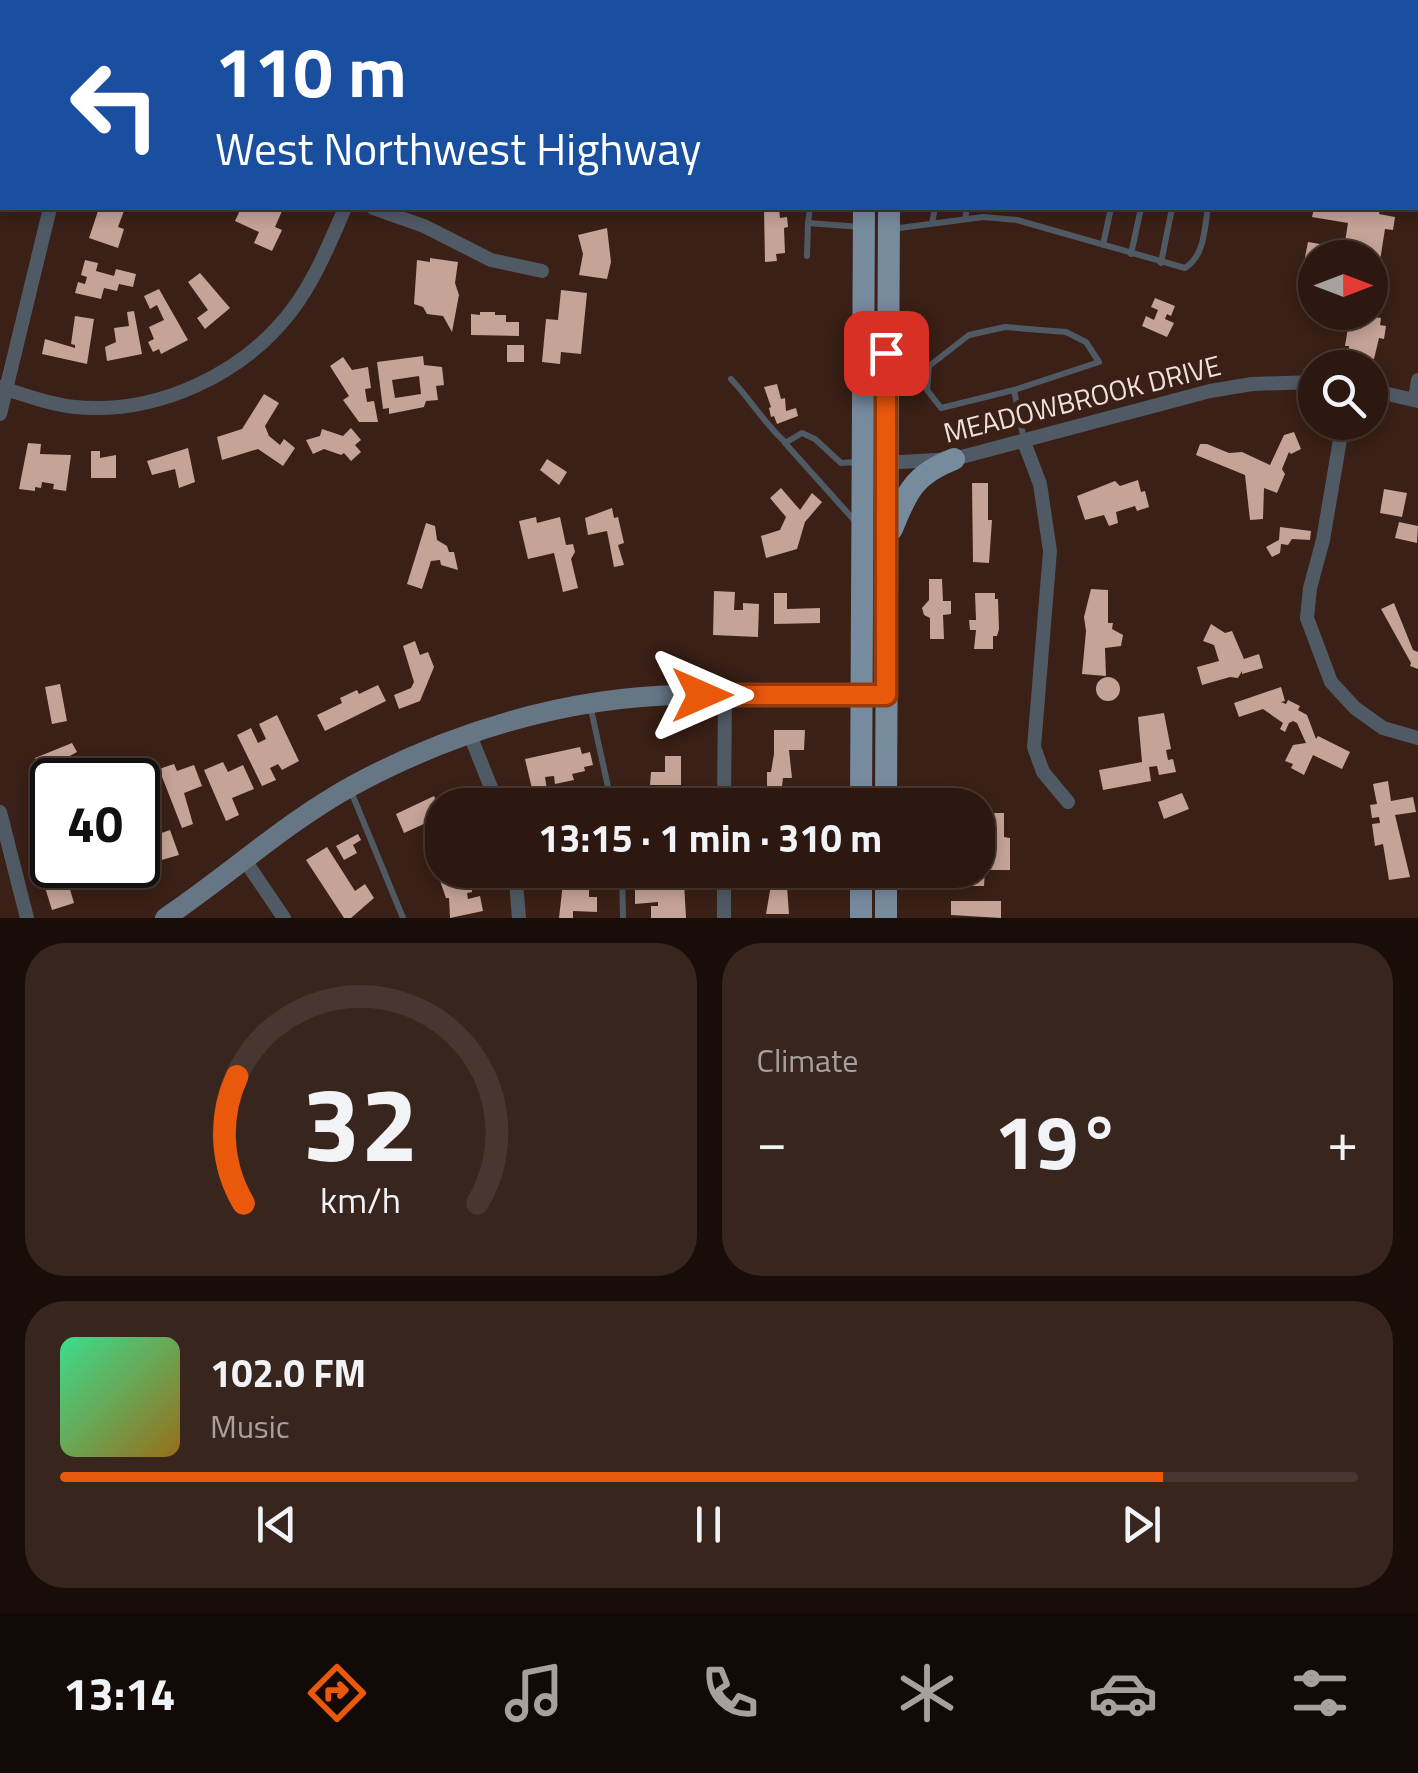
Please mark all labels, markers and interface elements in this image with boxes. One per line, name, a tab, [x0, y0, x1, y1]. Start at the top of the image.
text: 110 m	[215, 18, 407, 124]
icon: left	[50, 40, 180, 170]
text: West Northwest Highway	[215, 114, 701, 182]
north arrow	[1298, 240, 1388, 330]
map controls	[1298, 240, 1388, 440]
pin	[844, 311, 929, 396]
icon: arrive	[859, 326, 914, 381]
street label: MEADOWBROOK DRIVE	[939, 343, 1225, 454]
button: search	[1298, 350, 1388, 440]
position arrow	[650, 643, 754, 747]
speed limit sign: 40	[30, 758, 160, 888]
text: 13:15 · 1 min · 310 m	[538, 809, 882, 867]
text: Climate	[757, 1036, 858, 1084]
text: 32	[303, 1043, 419, 1201]
text: 19°	[994, 1084, 1120, 1198]
text: −	[757, 1099, 787, 1182]
text: +	[1327, 1099, 1358, 1182]
text: km/h	[320, 1172, 401, 1227]
text: 102.0 FM	[210, 1344, 366, 1402]
text: Music	[210, 1402, 290, 1450]
icon: previous	[249, 1497, 304, 1552]
icon: pause	[681, 1497, 736, 1552]
icon: next	[1114, 1497, 1169, 1552]
icon: directions	[302, 1658, 372, 1728]
icon: music	[499, 1658, 569, 1728]
icon: phone	[695, 1658, 765, 1728]
icon: climate	[892, 1658, 962, 1728]
icon: car	[1088, 1658, 1158, 1728]
icon: filters	[1285, 1658, 1355, 1728]
text: 13:14	[63, 1659, 176, 1727]

